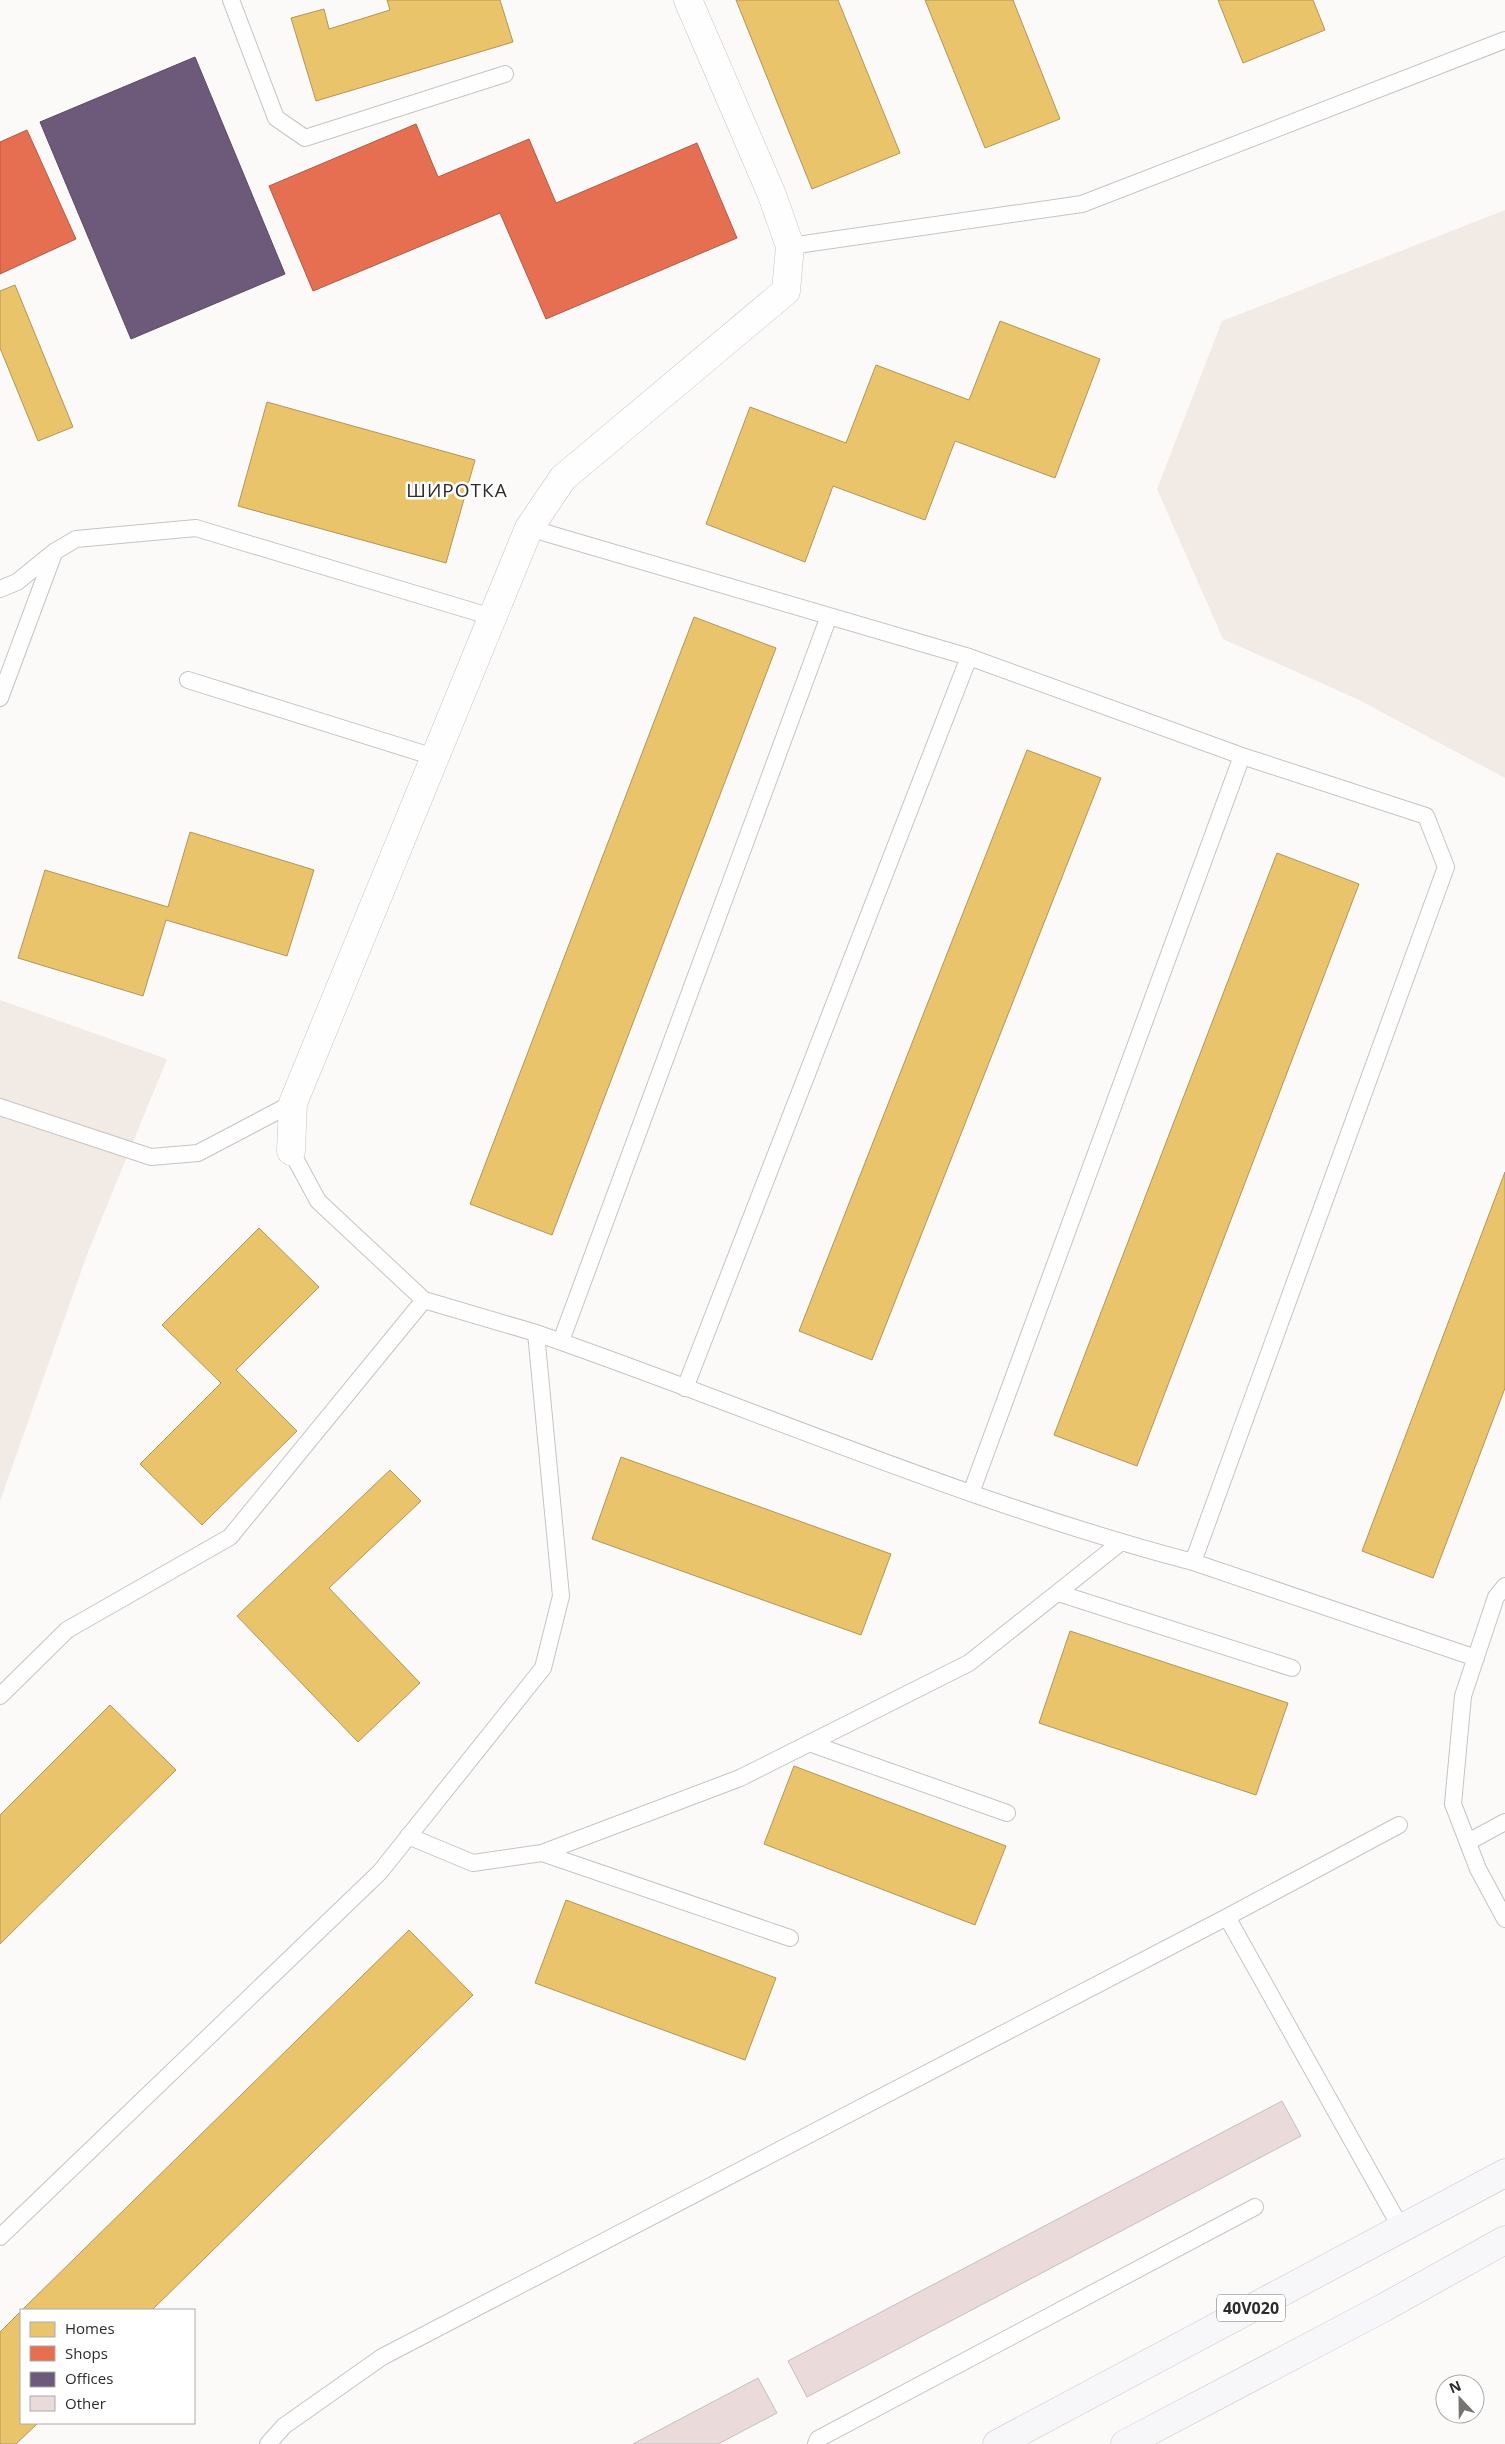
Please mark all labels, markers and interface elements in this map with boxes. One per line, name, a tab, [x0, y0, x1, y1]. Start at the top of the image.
district label: ШИРОТКА	[406, 477, 508, 503]
road number: 40V020	[1217, 2294, 1285, 2322]
legend	[20, 2309, 195, 2424]
text: Homes	[65, 2318, 115, 2338]
text: Shops	[65, 2343, 108, 2363]
text: Offices	[65, 2368, 113, 2388]
north arrow	[1435, 2374, 1485, 2424]
text: N	[1446, 2376, 1464, 2397]
text: Other	[65, 2393, 106, 2413]

